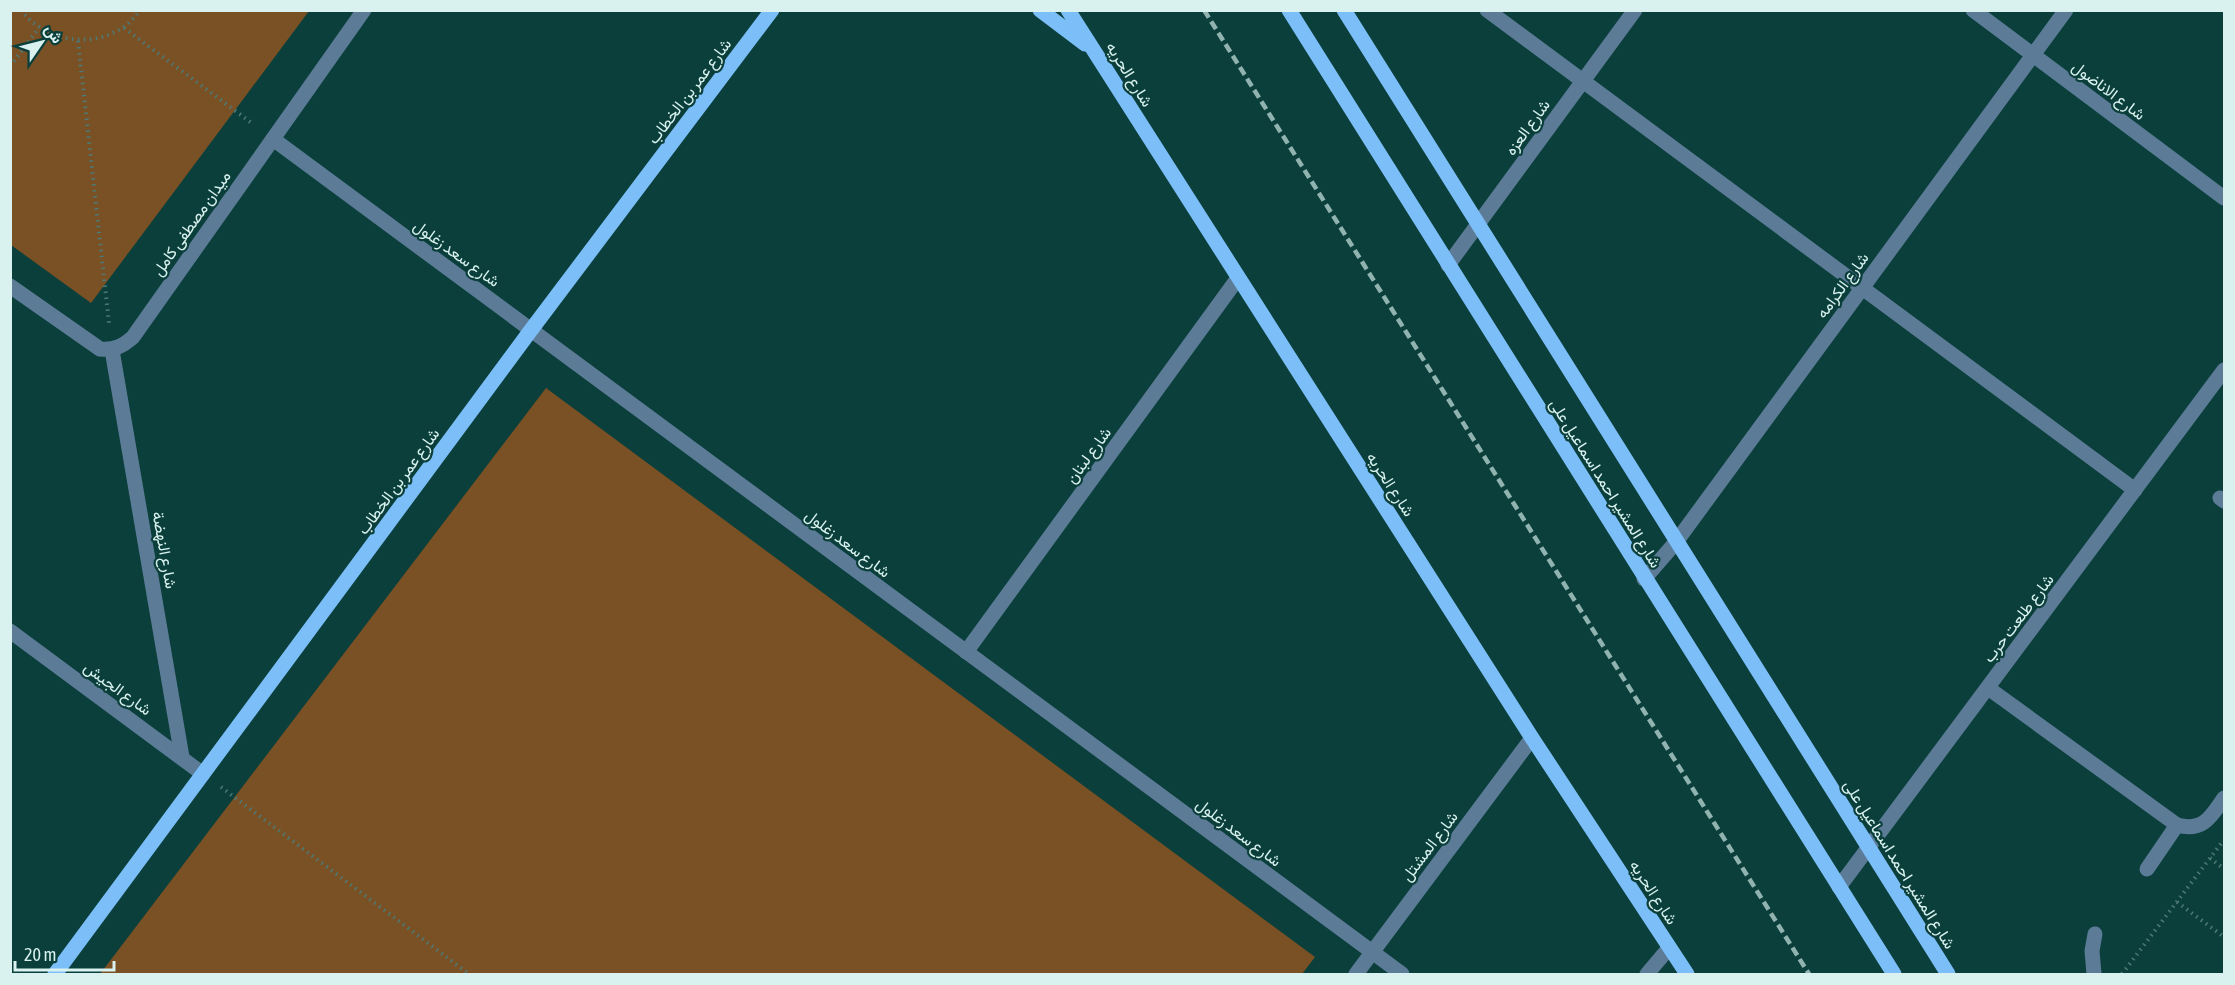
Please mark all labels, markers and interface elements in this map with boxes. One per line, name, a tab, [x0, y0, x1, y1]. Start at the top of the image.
north arrow	[12, 12, 72, 72]
text: ش	[41, 20, 67, 47]
street label: شارع عمر بن الخطاب	[644, 35, 737, 149]
street label: شارع الحريه	[1100, 38, 1157, 111]
street label: شارع الاناضول	[2067, 57, 2149, 126]
street label: شارع العزه	[1501, 96, 1556, 160]
street label: ميدان مصطفى كامل	[148, 167, 236, 280]
street label: شارع سعد زغلول	[409, 216, 503, 293]
street label: شارع الكرامه	[1812, 249, 1874, 323]
street label: شارع المشير احمد اسماعيل على	[1544, 395, 1665, 572]
street label: شارع لبنان	[1062, 423, 1117, 488]
street label: شارع عمر بن الخطاب	[353, 424, 445, 539]
street label: شارع الحريه	[1361, 448, 1418, 521]
street label: شارع سعد زغلول	[800, 505, 894, 583]
street label: شارع النهضة	[146, 510, 181, 591]
street label: شارع طلعت حرب	[1979, 570, 2059, 667]
street label: شارع الجيش	[79, 657, 155, 721]
street label: شارع المشير احمد اسماعيل على	[1838, 776, 1959, 953]
street label: شارع سعد زغلول	[1191, 794, 1285, 872]
street label: شارع المشتل	[1397, 808, 1463, 886]
street label: شارع الحريه	[1624, 856, 1681, 929]
scale bar	[15, 934, 114, 972]
text: 20 m	[24, 944, 56, 965]

